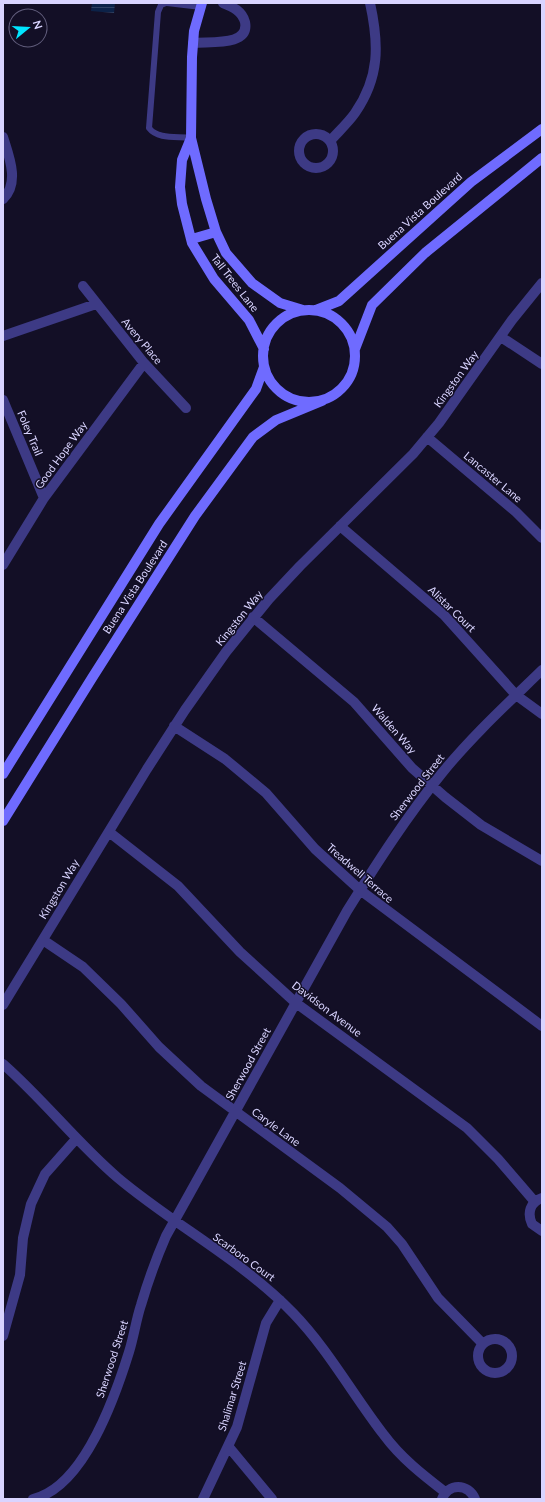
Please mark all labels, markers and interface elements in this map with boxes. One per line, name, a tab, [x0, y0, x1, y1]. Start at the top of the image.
north arrow	[8, 8, 48, 48]
text: N	[30, 19, 45, 31]
street label: Buena Vista Boulevard	[375, 169, 464, 252]
street label: Tall Trees Lane	[209, 251, 262, 314]
street label: Avery Place	[119, 315, 166, 367]
street label: Kingston Way	[431, 347, 481, 410]
street label: Foley Trail	[15, 408, 46, 457]
street label: Good Hope Way	[32, 418, 90, 491]
street label: Lancaster Lane	[462, 448, 525, 505]
street label: Buena Vista Boulevard	[100, 538, 170, 636]
street label: Alistar Court	[426, 583, 479, 635]
street label: Kingston Way	[212, 587, 265, 648]
street label: Walden Way	[369, 701, 420, 756]
street label: Sherwood Street	[387, 751, 447, 823]
street label: Treadwell Terrace	[324, 840, 396, 905]
street label: Kingston Way	[36, 856, 82, 921]
street label: Davidson Avenue	[290, 978, 365, 1039]
street label: Sherwood Street	[222, 1025, 273, 1102]
street label: Caryle Lane	[250, 1105, 303, 1149]
street label: Scarboro Court	[211, 1230, 278, 1283]
street label: Sherwood Street	[93, 1318, 130, 1399]
street label: Shalimar Street	[215, 1359, 248, 1433]

